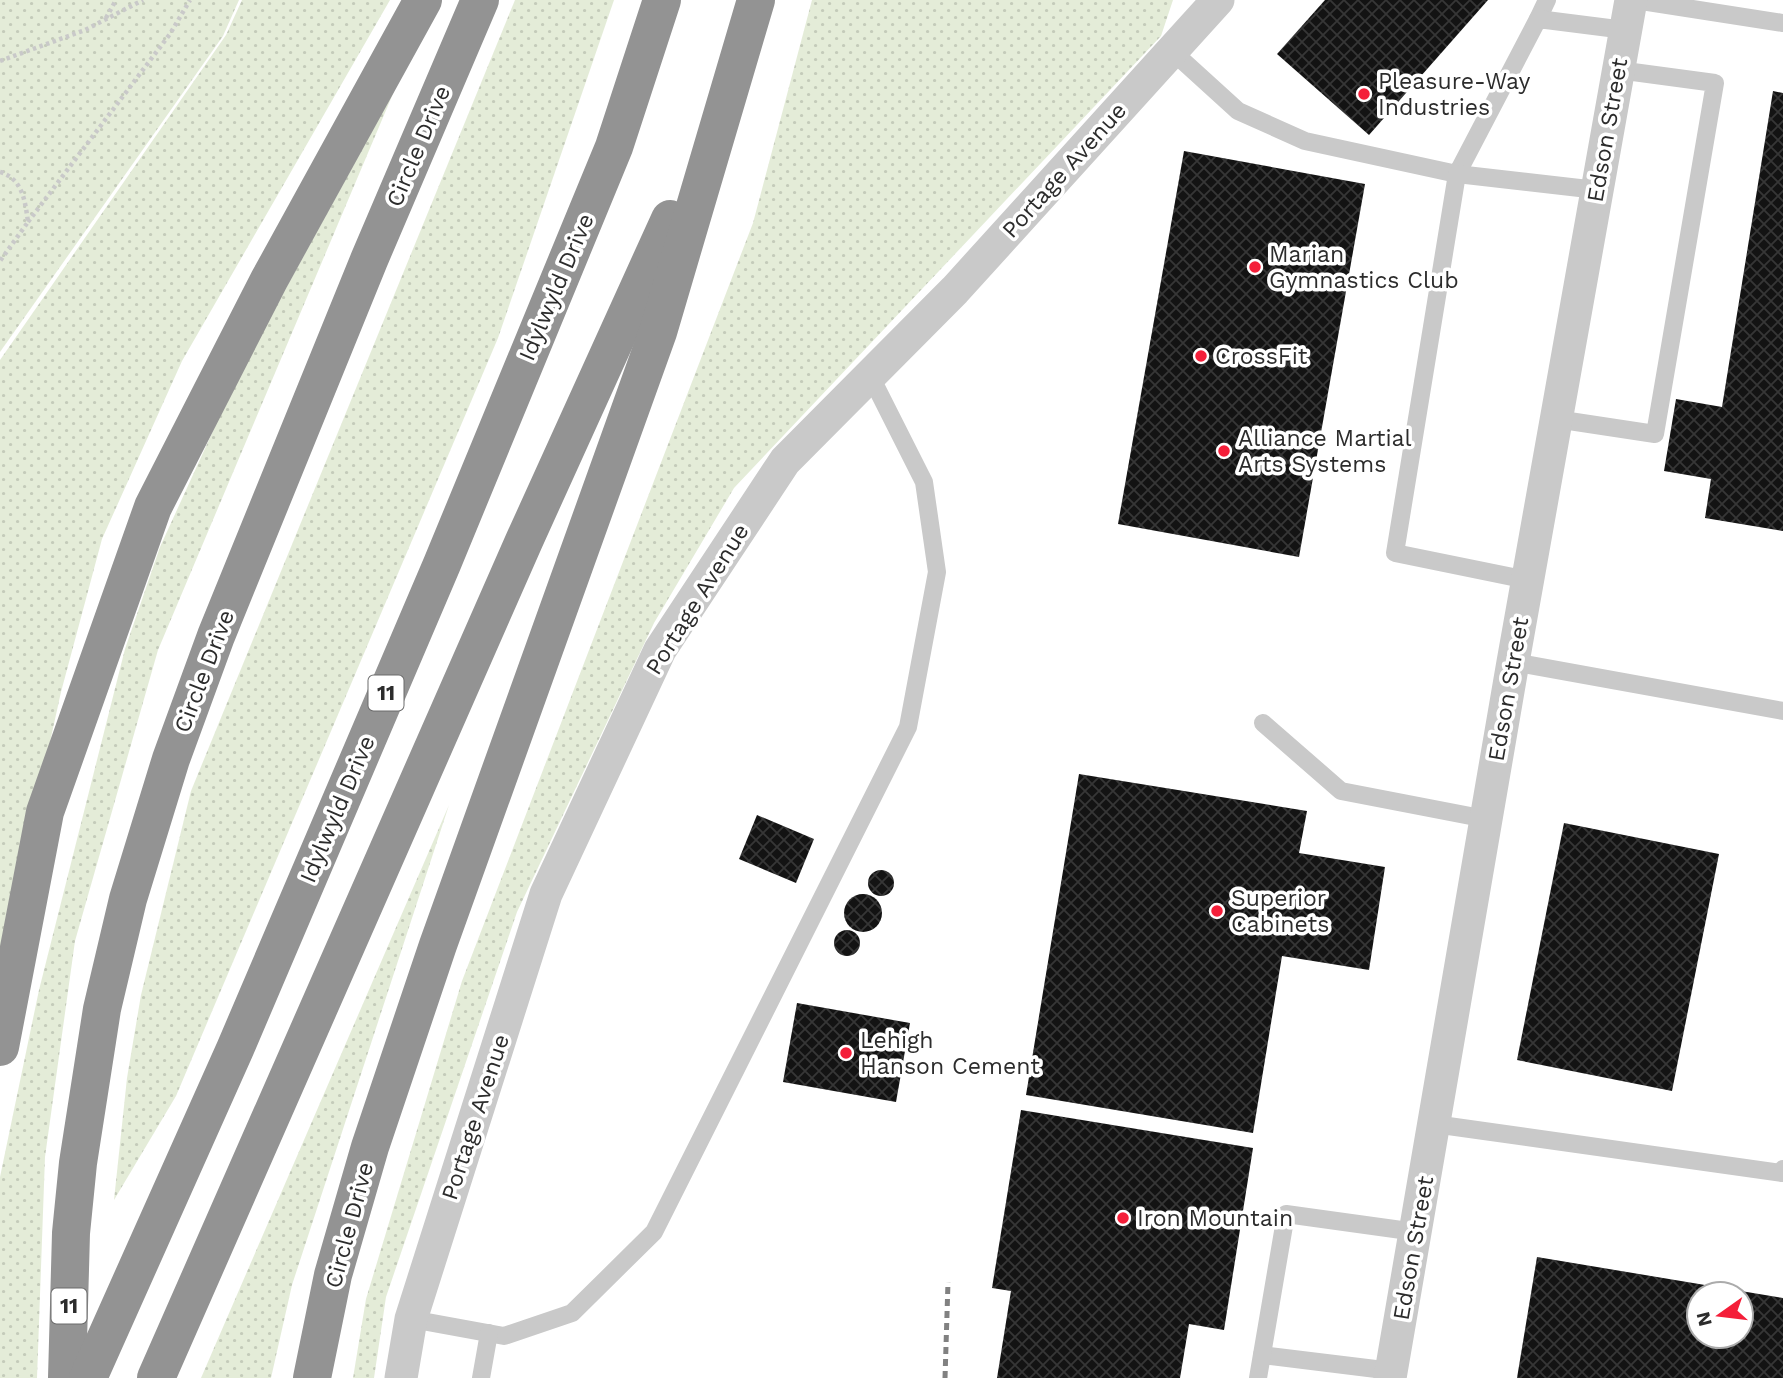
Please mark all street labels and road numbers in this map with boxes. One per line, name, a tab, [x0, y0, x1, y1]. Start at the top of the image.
street label: Edson Street	[1582, 56, 1634, 204]
street label: Circle Drive	[381, 81, 456, 211]
street label: Portage Avenue	[997, 97, 1132, 244]
street label: Idylwyld Drive	[513, 210, 600, 365]
street label: Portage Avenue	[640, 519, 755, 680]
street label: Circle Drive	[169, 606, 240, 736]
street label: Edson Street	[1483, 615, 1535, 763]
road number: 11	[368, 676, 404, 710]
street label: Idylwyld Drive	[294, 732, 381, 887]
street label: Portage Avenue	[436, 1031, 515, 1203]
street label: Circle Drive	[320, 1159, 379, 1291]
street label: Edson Street	[1388, 1174, 1440, 1322]
road number: 11	[52, 1288, 86, 1324]

